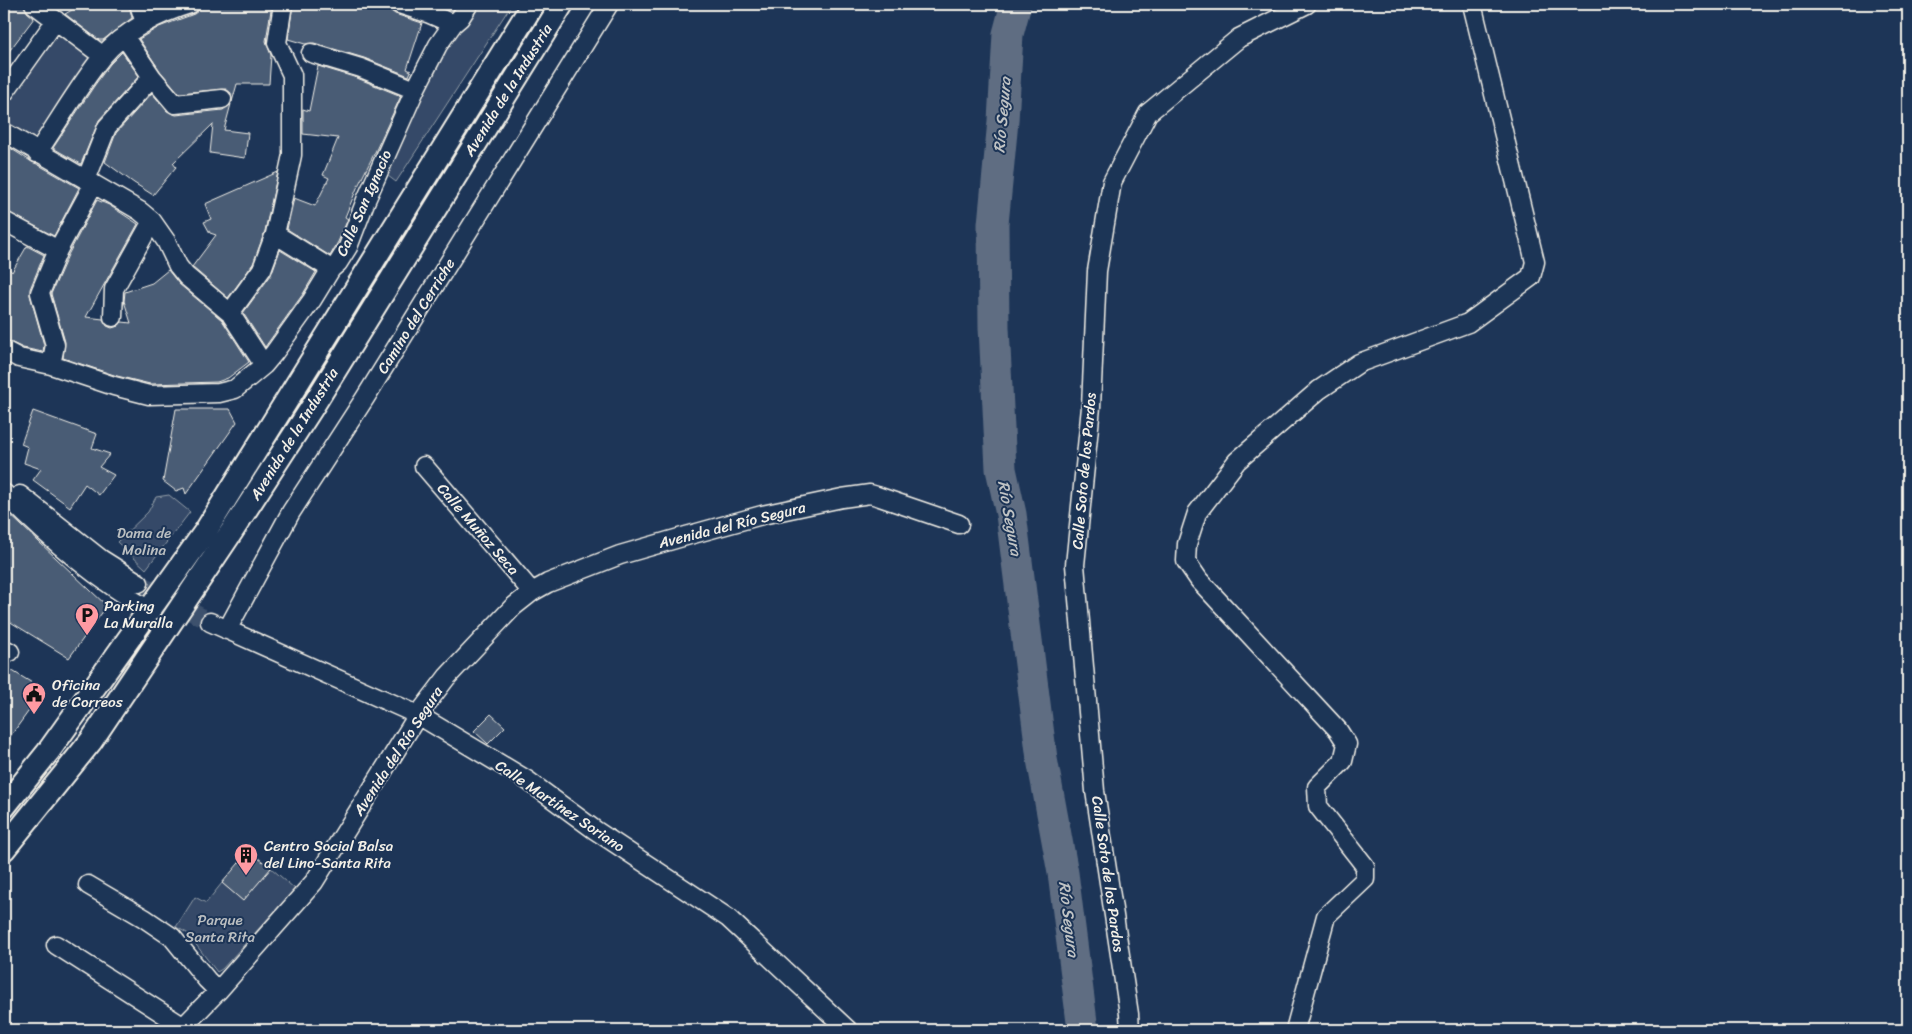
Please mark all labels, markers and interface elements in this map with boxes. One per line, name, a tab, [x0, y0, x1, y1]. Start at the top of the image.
street label: Avenida de la Industria	[456, 18, 560, 162]
water label: Río Segura	[984, 74, 1020, 154]
street label: Calle San Ignacio	[329, 145, 399, 260]
street label: Camino del Cerriche	[370, 253, 462, 379]
street label: Avenida de la Industria	[242, 362, 346, 506]
street label: Calle Soto de los Pardos	[1064, 391, 1104, 550]
street label: Calle Muñoz Seca	[430, 477, 526, 581]
water label: Río Segura	[989, 478, 1031, 560]
street label: Avenida del Río Segura	[655, 494, 809, 556]
park label: Dama de Molina	[117, 520, 171, 563]
place label: Parking La Muralla	[104, 593, 173, 636]
parking icon: Parking La Muralla	[74, 602, 100, 636]
place label: Oficina de Correos	[52, 672, 123, 715]
street label: Avenida del Río Segura	[346, 680, 450, 822]
public building icon: Oficina de Correos	[21, 681, 47, 715]
street label: Calle Martínez Soriano	[490, 753, 630, 859]
street label: Calle Soto de los Pardos	[1084, 794, 1132, 954]
place label: Centro Social Balsa del Lino-Santa Rita	[264, 833, 394, 876]
building icon: Centro Social Balsa del Lino-Santa Rita	[233, 842, 259, 876]
water label: Río Segura	[1050, 880, 1088, 960]
park label: Parque Santa Rita	[185, 907, 255, 950]

